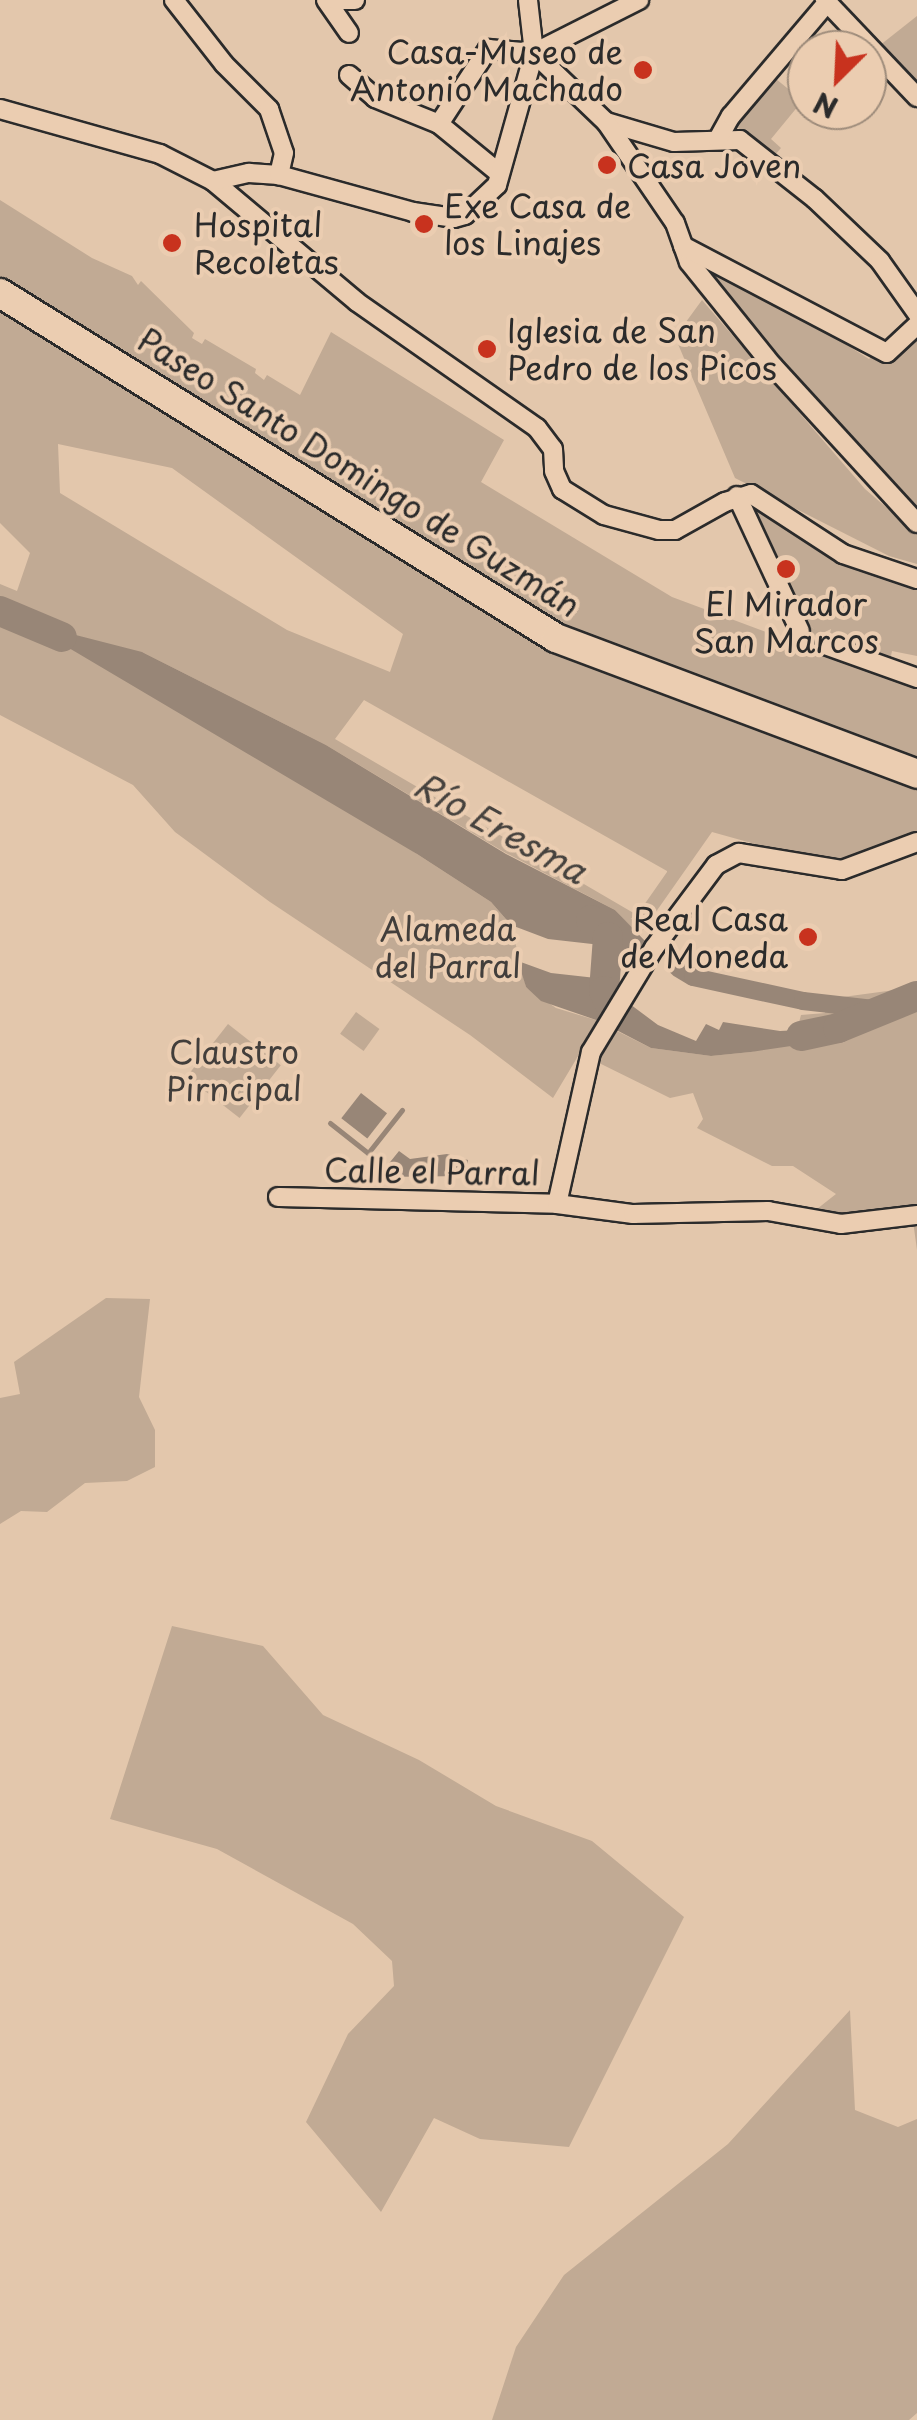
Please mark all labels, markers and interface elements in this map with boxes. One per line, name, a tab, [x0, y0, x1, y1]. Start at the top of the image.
north arrow	[787, 30, 887, 130]
place label: Casa-Museo de Antonio Machado	[350, 33, 623, 108]
marker: Casa-Museo de Antonio Machado	[632, 59, 654, 81]
text: N	[807, 82, 844, 130]
place label: Casa Joven	[627, 146, 803, 184]
marker: Casa Joven	[596, 154, 618, 176]
place label: Exe Casa de los Linajes	[444, 187, 631, 262]
place label: Hospital Recoletas	[194, 206, 339, 281]
marker: Exe Casa de los Linajes	[413, 213, 435, 235]
marker: Hospital Recoletas	[159, 230, 185, 256]
place label: Iglesia de San Pedro de los Picos	[507, 312, 778, 387]
street label: Paseo Santo Domingo de Guzmán	[130, 319, 588, 625]
marker: Iglesia de San Pedro de los Picos	[476, 338, 498, 360]
marker: El Mirador San Marcos	[775, 558, 797, 580]
place label: El Mirador San Marcos	[694, 585, 878, 660]
water label: Río Eresma	[407, 762, 595, 892]
place label: Real Casa de Moneda	[620, 900, 788, 975]
park label: Alameda del Parral	[374, 910, 522, 985]
marker: Real Casa de Moneda	[797, 926, 819, 948]
park label: Claustro Pirncipal	[166, 1033, 302, 1108]
street label: Calle el Parral	[322, 1150, 542, 1192]

